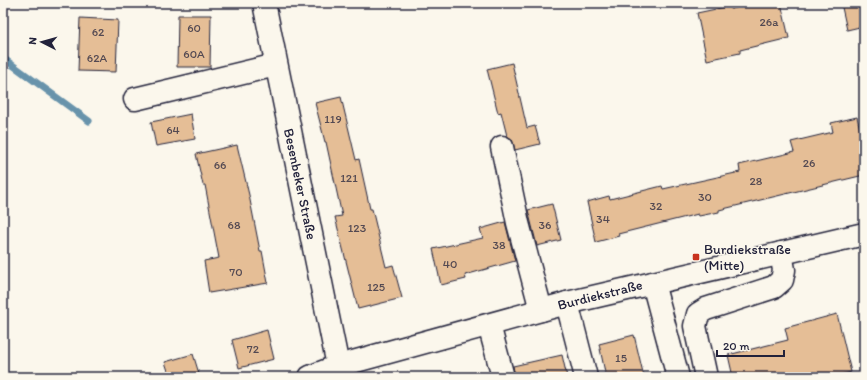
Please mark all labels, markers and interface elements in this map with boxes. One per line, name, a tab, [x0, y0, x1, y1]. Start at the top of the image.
house number: 26a	[760, 15, 779, 29]
house number: 60	[187, 21, 201, 35]
north arrow	[22, 22, 62, 62]
house number: 62	[92, 25, 105, 39]
text: N	[26, 37, 39, 45]
house number: 60A	[183, 47, 205, 61]
house number: 62A	[87, 51, 107, 65]
house number: 119	[324, 112, 342, 126]
house number: 64	[166, 123, 180, 137]
street label: Besenbeker Straße	[280, 127, 320, 241]
house number: 26	[803, 156, 815, 170]
house number: 66	[214, 158, 226, 172]
house number: 121	[340, 171, 358, 185]
house number: 28	[750, 174, 763, 188]
house number: 30	[698, 190, 712, 204]
house number: 32	[650, 199, 663, 213]
house number: 34	[596, 212, 610, 226]
house number: 68	[228, 218, 241, 232]
house number: 36	[539, 218, 551, 232]
house number: 123	[348, 221, 367, 235]
house number: 38	[492, 238, 506, 252]
place label: Burdiekstraße (Mitte)	[704, 241, 791, 274]
marker: Burdiekstraße (Mitte)	[691, 252, 701, 262]
house number: 40	[443, 257, 457, 271]
house number: 70	[229, 265, 243, 279]
street label: Burdiekstraße	[556, 276, 645, 314]
house number: 125	[367, 280, 385, 294]
scale bar	[717, 332, 784, 358]
text: 20 m	[723, 339, 750, 353]
house number: 72	[247, 342, 260, 356]
house number: 15	[615, 351, 627, 365]

